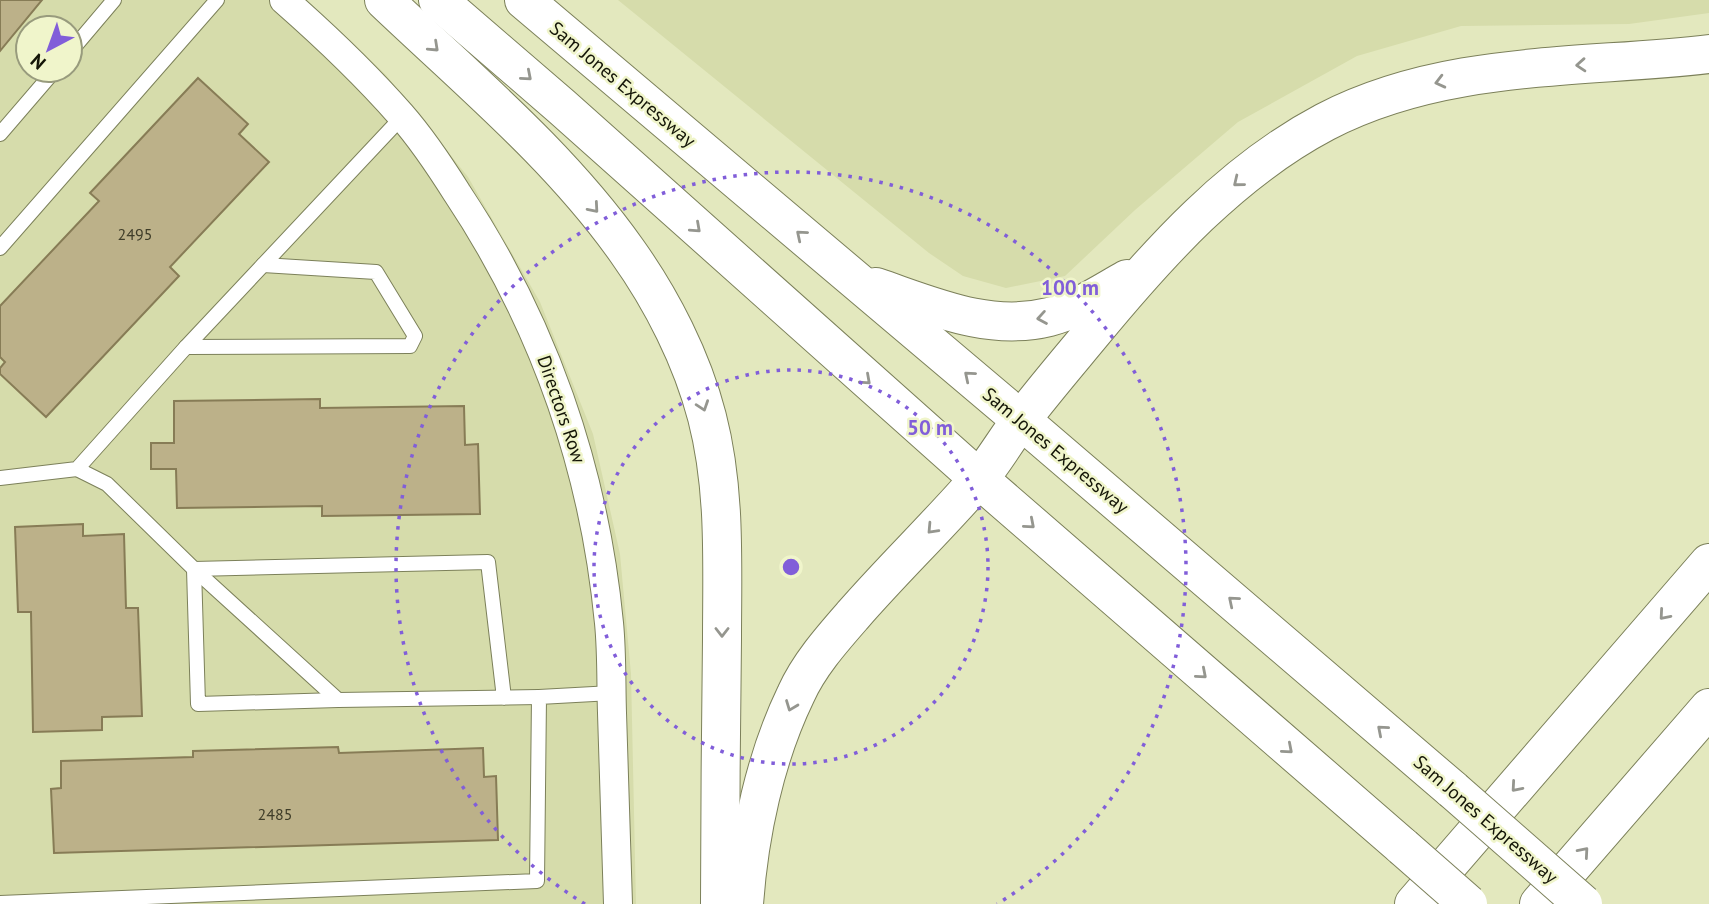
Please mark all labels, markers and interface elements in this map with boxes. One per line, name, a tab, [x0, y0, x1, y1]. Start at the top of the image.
north arrow	[14, 14, 84, 84]
street label: Sam Jones Expressway	[545, 16, 701, 152]
one-way arrow	[426, 38, 439, 51]
text: N	[25, 49, 50, 75]
one-way arrow	[1575, 57, 1586, 72]
one-way arrow	[518, 68, 531, 80]
one-way arrow	[1434, 74, 1446, 88]
one-way arrow	[1234, 174, 1246, 187]
one-way arrow	[586, 200, 598, 213]
one-way arrow	[688, 220, 701, 232]
house number: 2495	[118, 224, 152, 244]
one-way arrow	[796, 231, 809, 243]
text: 100 m	[1041, 274, 1099, 301]
one-way arrow	[1036, 310, 1048, 325]
street label: Directors Row	[532, 352, 592, 466]
one-way arrow	[858, 371, 871, 384]
one-way arrow	[964, 372, 977, 384]
street label: Sam Jones Expressway	[978, 382, 1134, 518]
one-way arrow	[695, 399, 709, 412]
text: 50 m	[907, 414, 953, 441]
one-way arrow	[1022, 516, 1035, 528]
one-way arrow	[928, 521, 940, 534]
centre of rings	[779, 555, 803, 579]
one-way arrow	[1228, 597, 1241, 609]
one-way arrow	[1660, 606, 1672, 619]
one-way arrow	[714, 627, 730, 637]
one-way arrow	[1193, 666, 1206, 678]
one-way arrow	[786, 699, 800, 711]
one-way arrow	[1378, 726, 1391, 738]
one-way arrow	[1280, 741, 1293, 753]
street label: Sam Jones Expressway	[1409, 750, 1563, 888]
one-way arrow	[1512, 778, 1524, 791]
house number: 2485	[258, 804, 292, 824]
one-way arrow	[1576, 848, 1588, 861]

